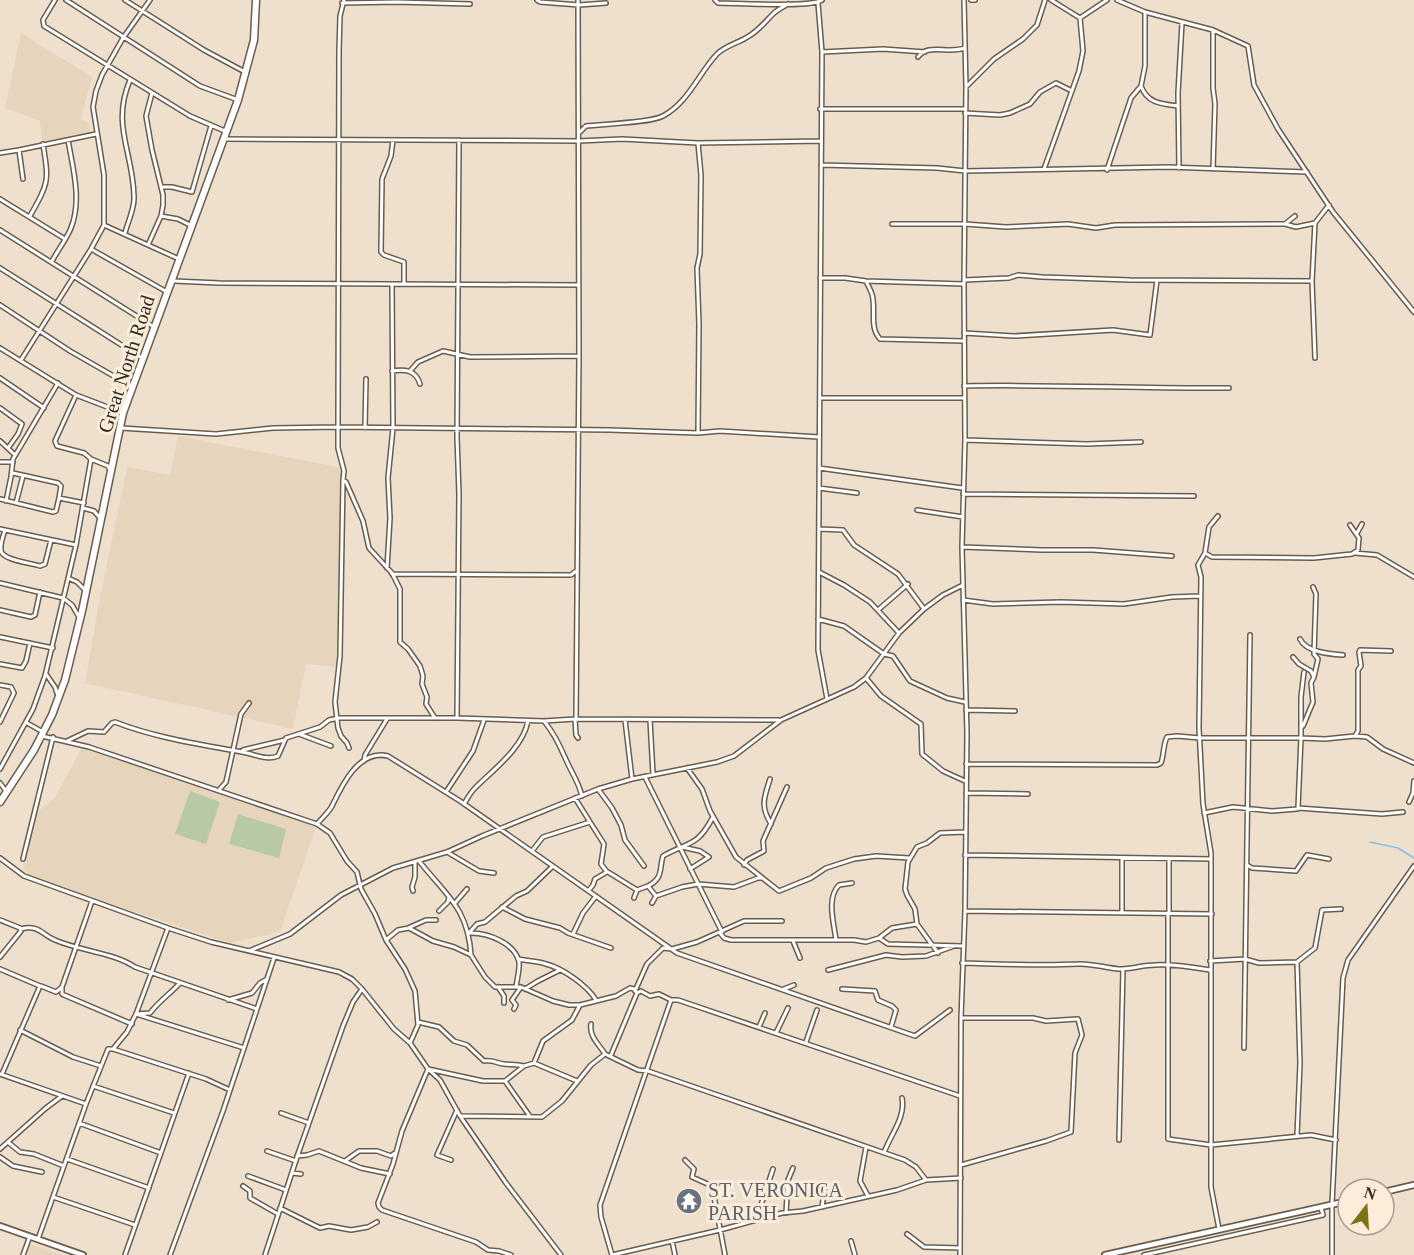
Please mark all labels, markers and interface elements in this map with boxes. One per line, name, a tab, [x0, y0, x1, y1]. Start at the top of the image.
street label: Great North Road	[93, 292, 159, 436]
north arrow	[1336, 1177, 1396, 1237]
place label: ST. VERONICA PARISH	[708, 1179, 843, 1224]
text: N	[1362, 1183, 1379, 1203]
temple icon: ST. VERONICA PARISH	[674, 1186, 704, 1216]

